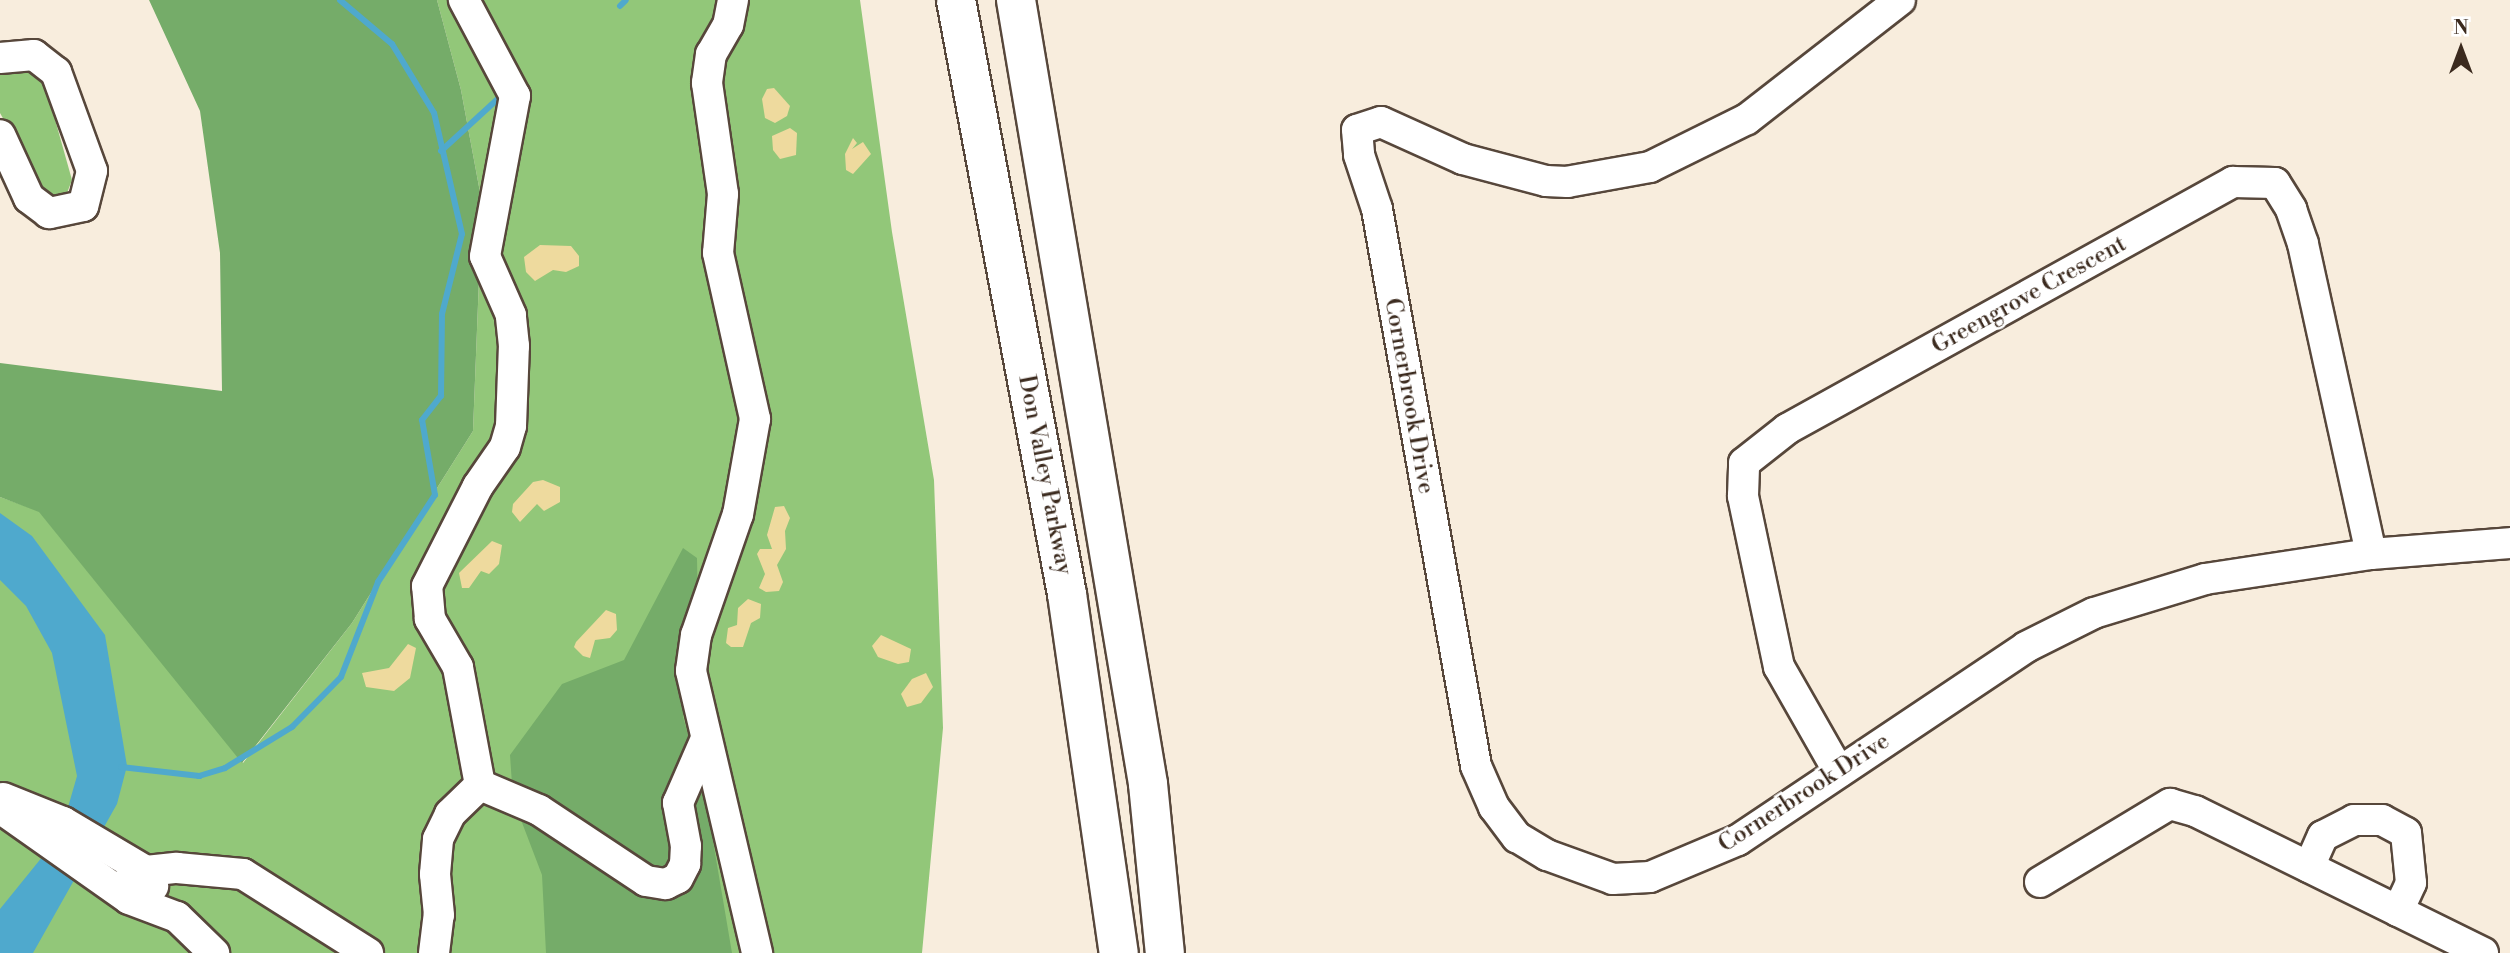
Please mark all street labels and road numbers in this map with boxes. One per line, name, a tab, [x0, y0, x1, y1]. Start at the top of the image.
street label: Greengrove Crescent	[1927, 230, 2131, 360]
street label: Cornerbrook Drive	[1378, 296, 1440, 496]
street label: Don Valley Parkway	[1012, 373, 1078, 577]
street label: Cornerbrook Drive	[1713, 727, 1895, 859]

